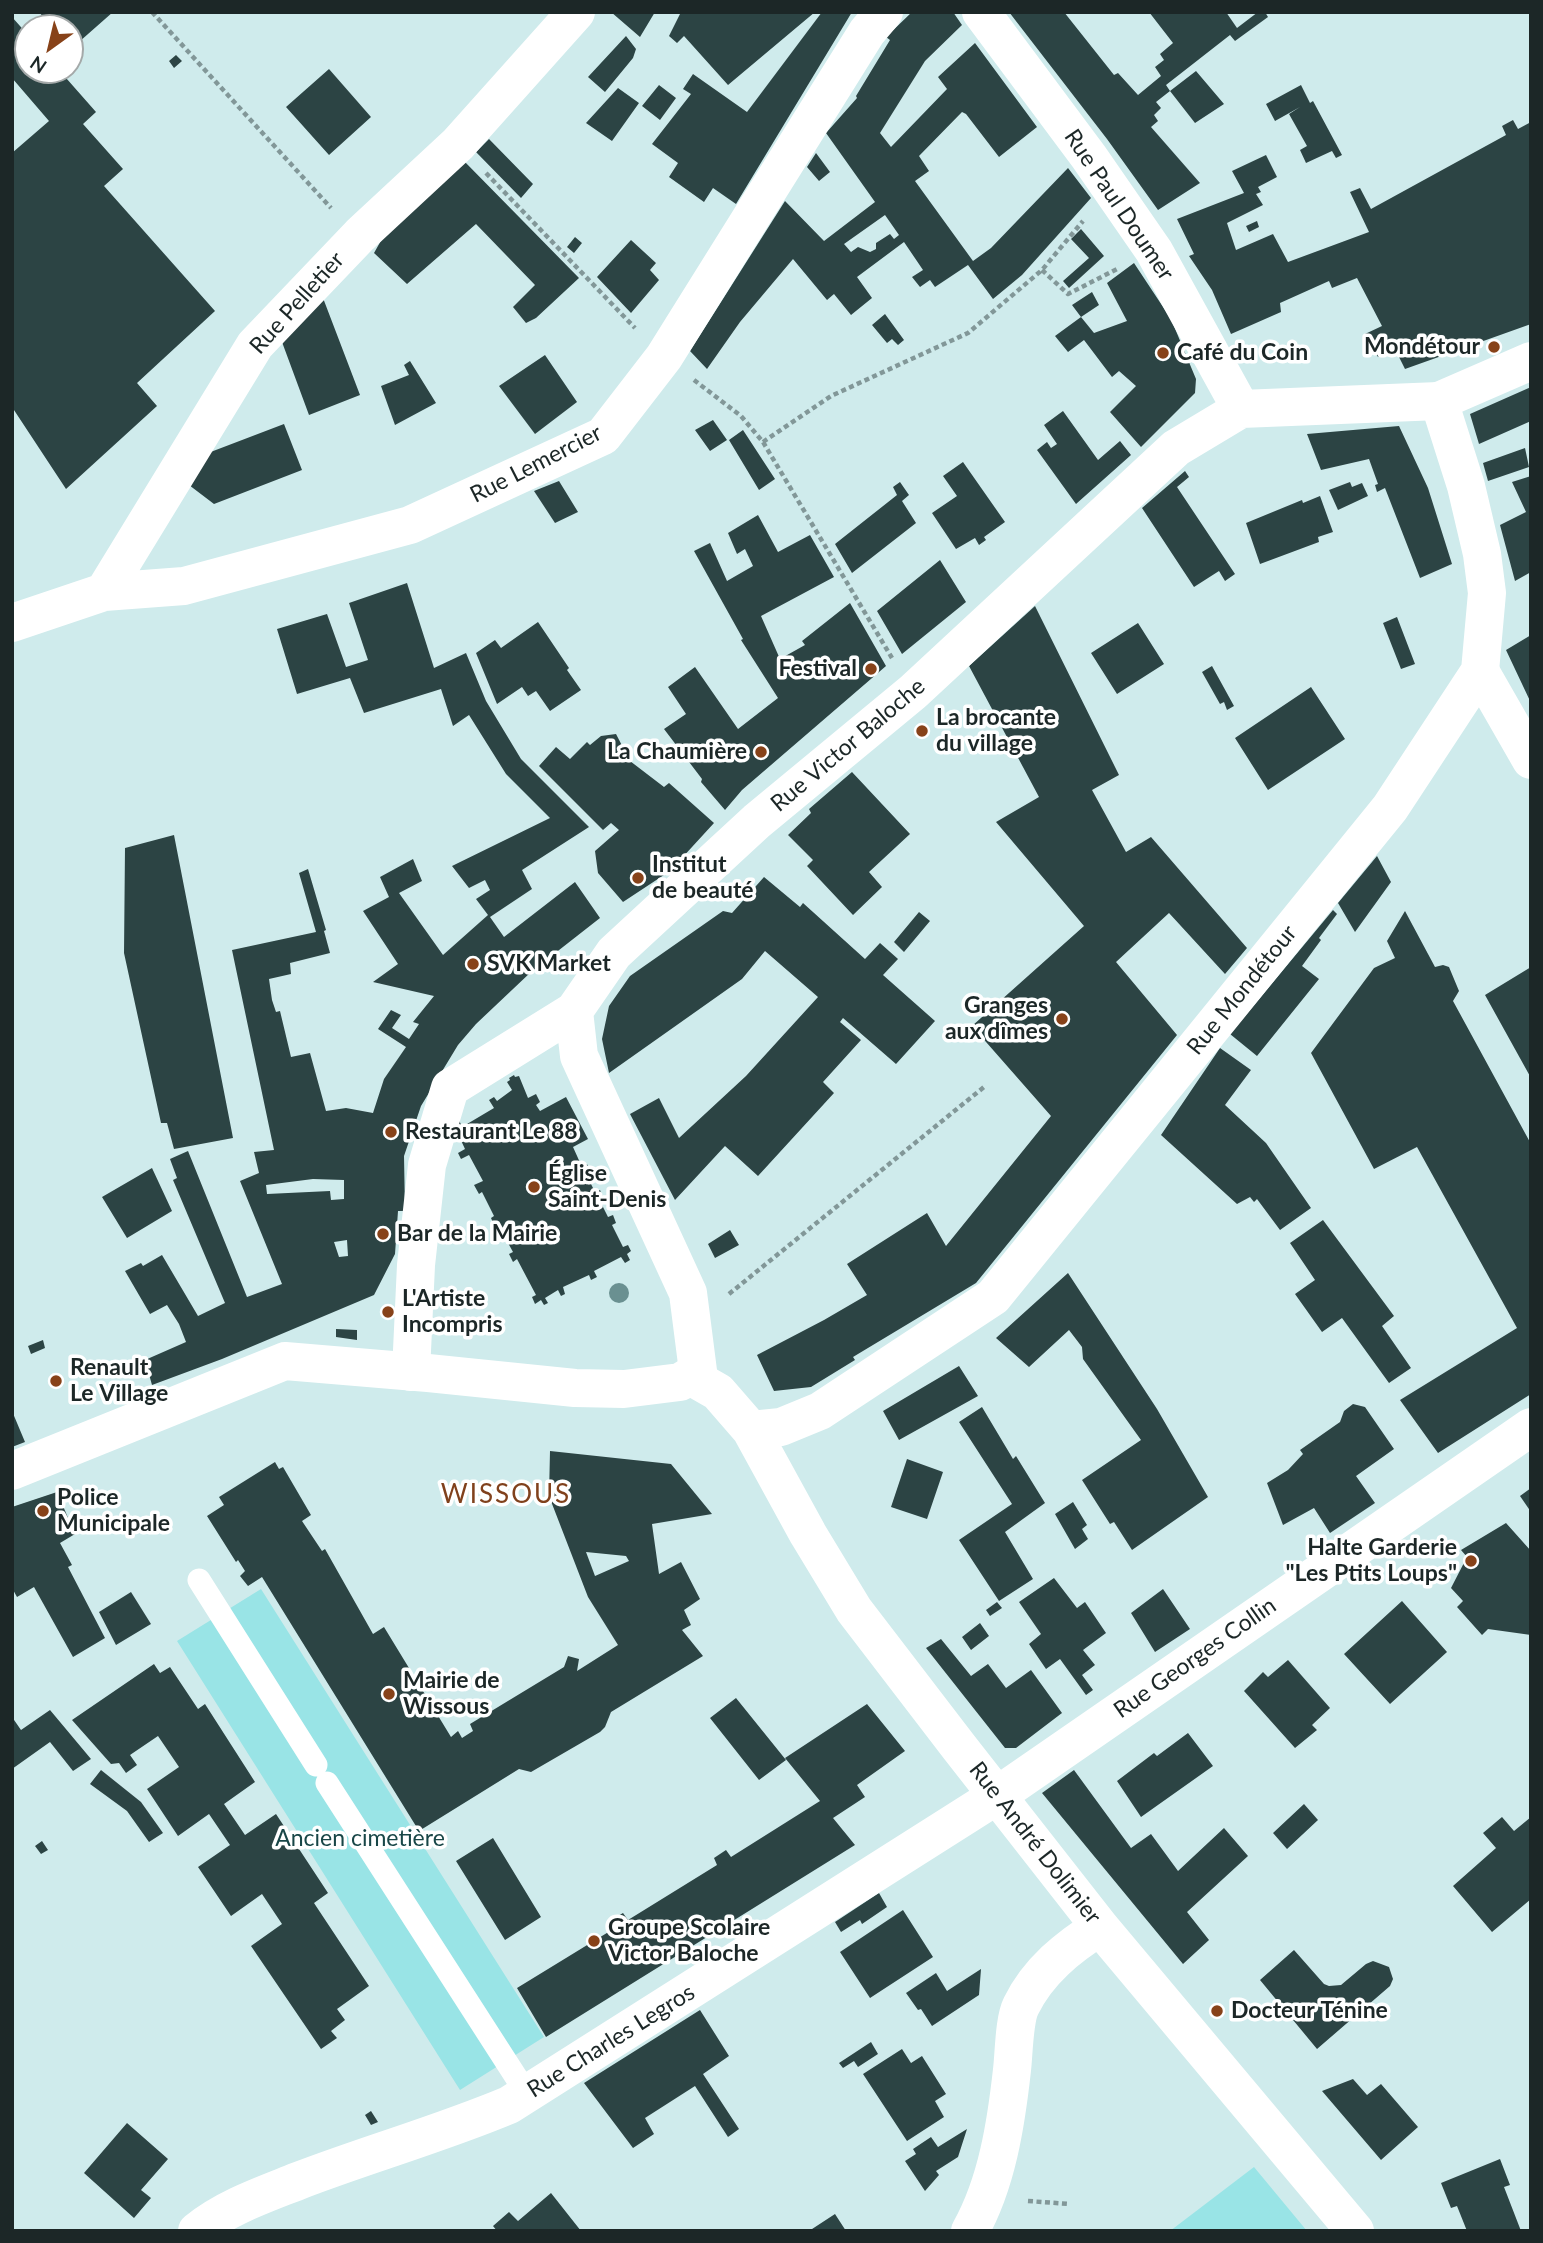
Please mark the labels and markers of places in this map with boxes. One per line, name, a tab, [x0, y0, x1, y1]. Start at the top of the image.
place label: Mondétour	[1364, 333, 1480, 361]
place label: Café du Coin	[1177, 339, 1308, 367]
marker: Mondétour	[1486, 339, 1502, 355]
marker: Café du Coin	[1155, 345, 1171, 361]
place label: Festival	[779, 655, 857, 683]
marker: Festival	[863, 661, 879, 677]
place label: La brocante du village	[936, 704, 1056, 758]
marker: La brocante du village	[914, 723, 930, 739]
place label: La Chaumière	[607, 738, 747, 766]
marker: La Chaumière	[753, 744, 769, 760]
place label: Institut de beauté	[652, 851, 754, 905]
marker: Institut de beauté	[630, 870, 646, 886]
place label: SVK Market	[487, 950, 611, 978]
marker: SVK Market	[465, 956, 481, 972]
place label: Granges aux dîmes	[945, 992, 1048, 1046]
marker: Granges aux dîmes	[1054, 1011, 1070, 1027]
place label: Restaurant Le 88	[405, 1118, 578, 1146]
marker: Restaurant Le 88	[383, 1124, 399, 1140]
place label: Église Saint-Denis	[548, 1160, 666, 1214]
marker: Église Saint-Denis	[526, 1179, 542, 1195]
place label: Bar de la Mairie	[397, 1220, 557, 1248]
marker: Bar de la Mairie	[375, 1226, 391, 1242]
place label: L'Artiste Incompris	[402, 1285, 503, 1339]
marker: L'Artiste Incompris	[380, 1304, 396, 1320]
place label: Renault Le Village	[70, 1354, 168, 1408]
marker: Renault Le Village	[48, 1373, 64, 1389]
place label: Police Municipale	[57, 1484, 170, 1538]
marker: Police Municipale	[35, 1503, 51, 1519]
place label: Halte Garderie "Les Ptits Loups"	[1285, 1534, 1457, 1588]
marker: Halte Garderie "Les Ptits Loups"	[1463, 1553, 1479, 1569]
place label: Mairie de Wissous	[403, 1667, 500, 1721]
marker: Mairie de Wissous	[381, 1686, 397, 1702]
place label: Groupe Scolaire Victor Baloche	[608, 1914, 770, 1968]
marker: Groupe Scolaire Victor Baloche	[586, 1933, 602, 1949]
place label: Docteur Ténine	[1231, 1997, 1388, 2025]
marker: Docteur Ténine	[1209, 2003, 1225, 2019]

